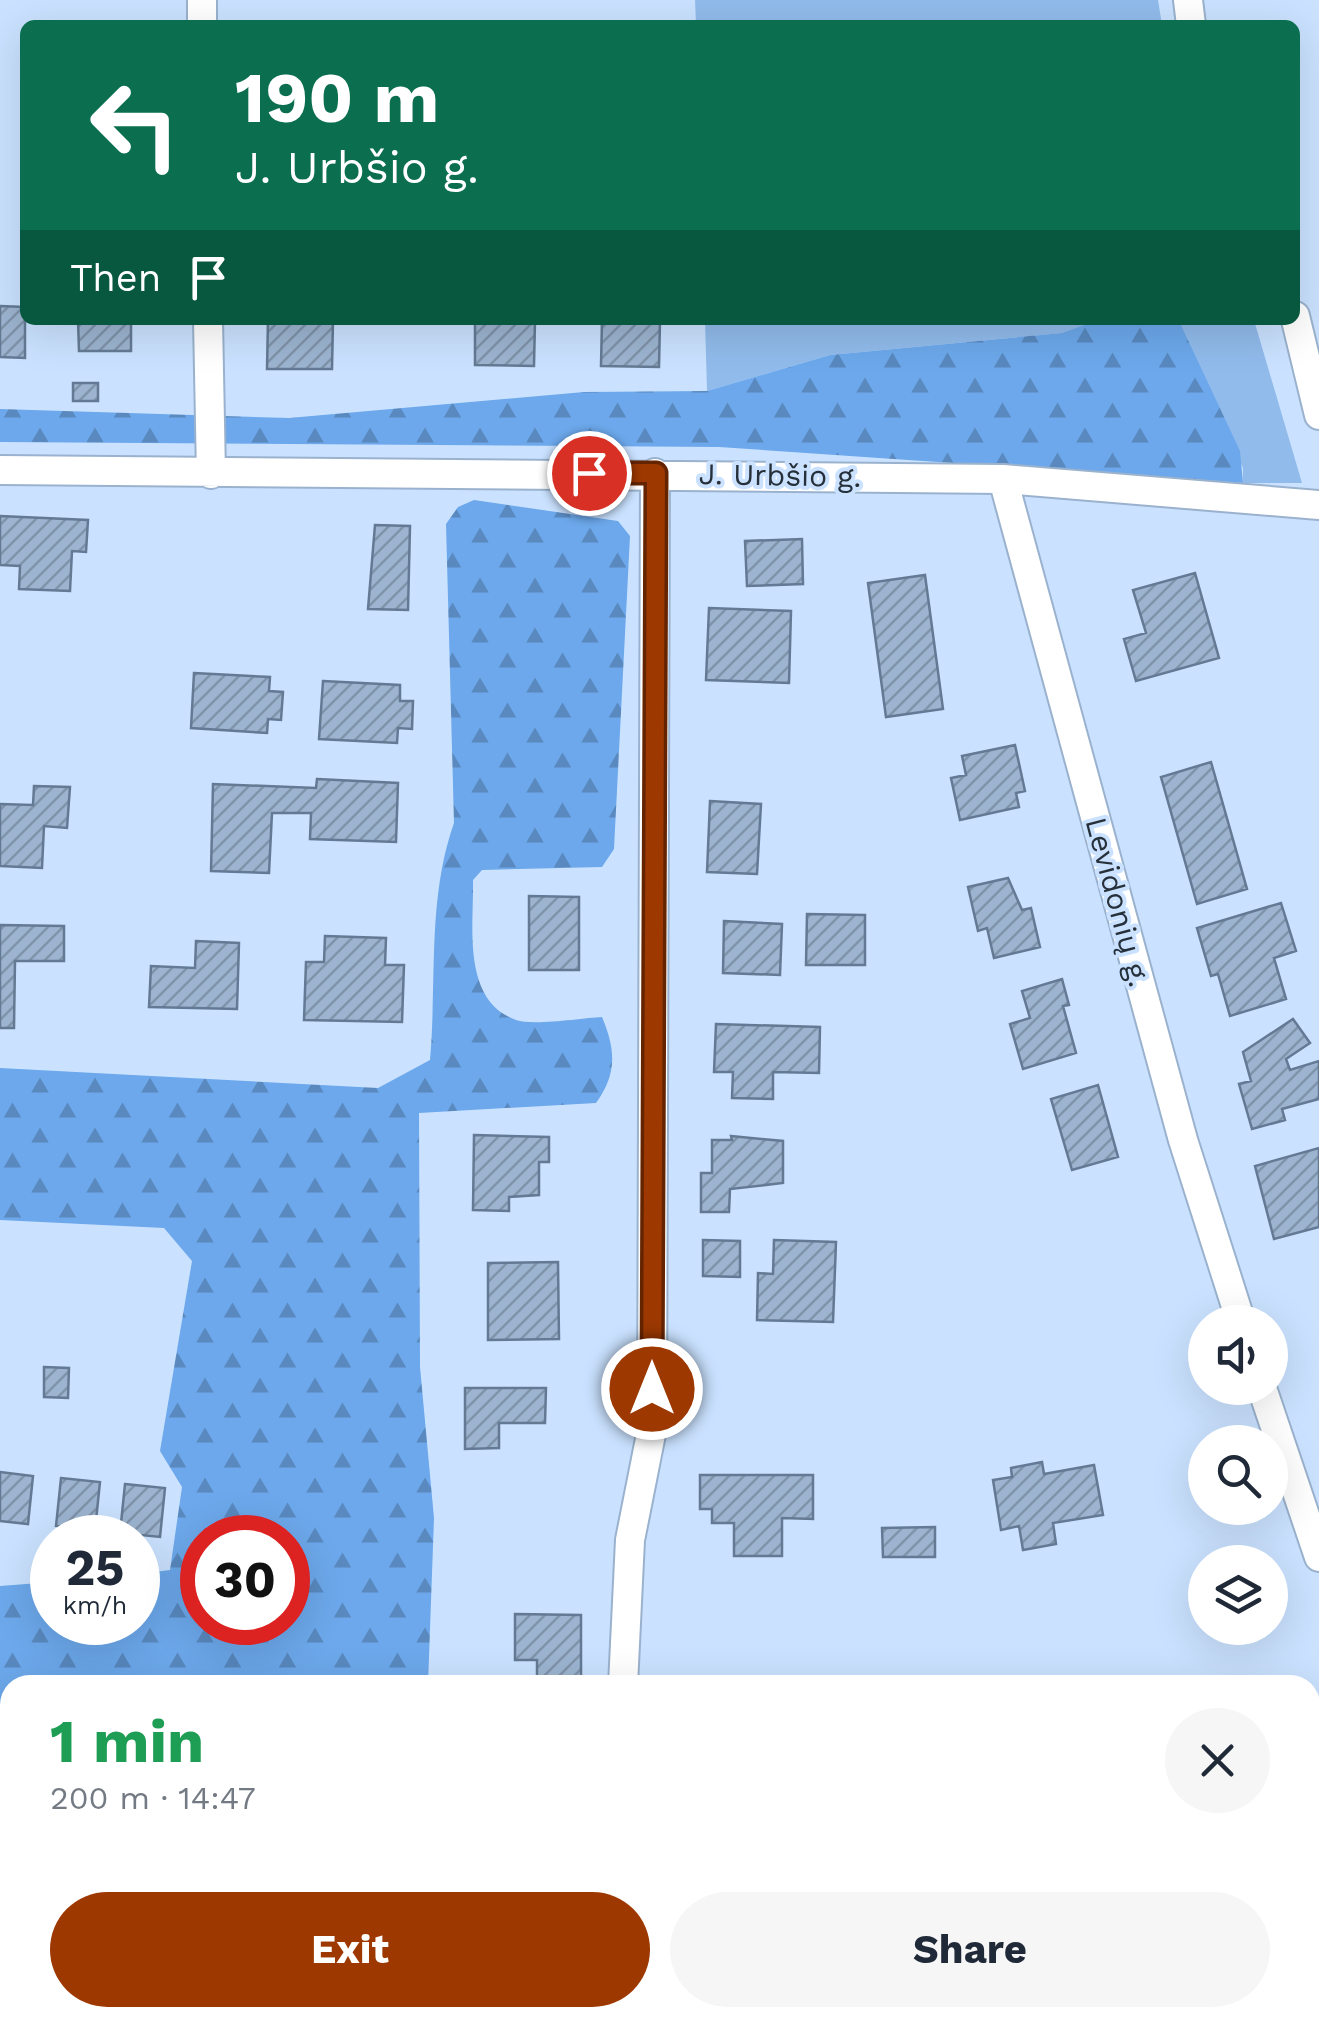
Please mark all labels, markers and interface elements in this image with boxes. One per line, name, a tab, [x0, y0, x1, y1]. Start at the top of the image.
text: 190 m	[235, 57, 439, 139]
icon: left	[70, 60, 200, 190]
text: J. Urbšio g.	[235, 141, 479, 194]
icon: arrive	[181, 250, 236, 305]
text: Then	[70, 256, 161, 300]
pin	[547, 431, 632, 516]
icon: arrive	[562, 446, 617, 501]
street label: J. Urbšio g.	[698, 456, 862, 494]
street label: Levidonių g.	[1079, 813, 1157, 991]
map controls	[1188, 1305, 1288, 1645]
button: sound	[1188, 1305, 1288, 1405]
position arrow	[600, 1337, 704, 1441]
button: search	[1188, 1425, 1288, 1525]
speed limit sign: 30	[180, 1515, 310, 1645]
text: 25	[66, 1538, 124, 1597]
button: layers	[1188, 1545, 1288, 1645]
text: km/h	[63, 1591, 127, 1620]
text: 1 min	[50, 1706, 204, 1777]
button: close	[1165, 1708, 1270, 1813]
text: 200 m · 14:47	[50, 1779, 256, 1817]
button: Exit	[50, 1892, 650, 2007]
button: Share	[670, 1892, 1270, 2007]

